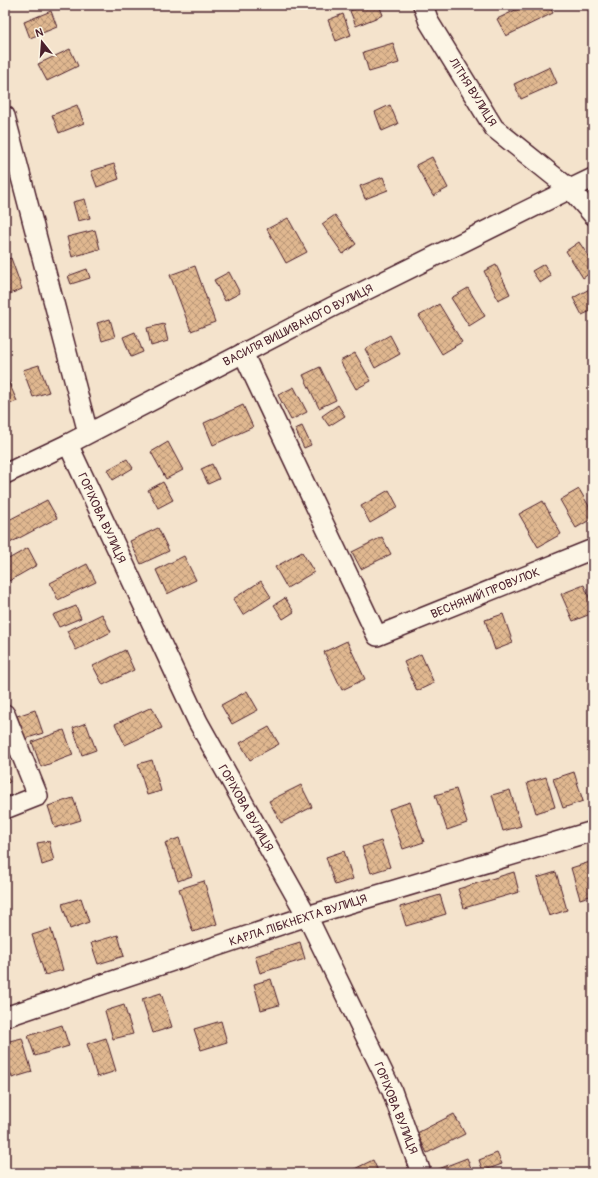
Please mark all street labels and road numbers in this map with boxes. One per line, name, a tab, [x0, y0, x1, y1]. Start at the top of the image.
street label: ЛІТНЯ ВУЛИЦЯ	[445, 54, 500, 129]
street label: ВАСИЛЯ ВИШИВАНОГО ВУЛИЦЯ	[221, 281, 376, 370]
street label: ГОРІХОВА ВУЛИЦЯ	[74, 471, 129, 566]
street label: ВЕСНЯНИЙ ПРОВУЛОК	[429, 565, 542, 622]
street label: ГОРІХОВА ВУЛИЦЯ	[215, 762, 277, 854]
street label: КАРЛА ЛІБКНЕХТА ВУЛИЦЯ	[227, 891, 369, 950]
street label: ГОРІХОВА ВУЛИЦЯ	[370, 1060, 421, 1156]

